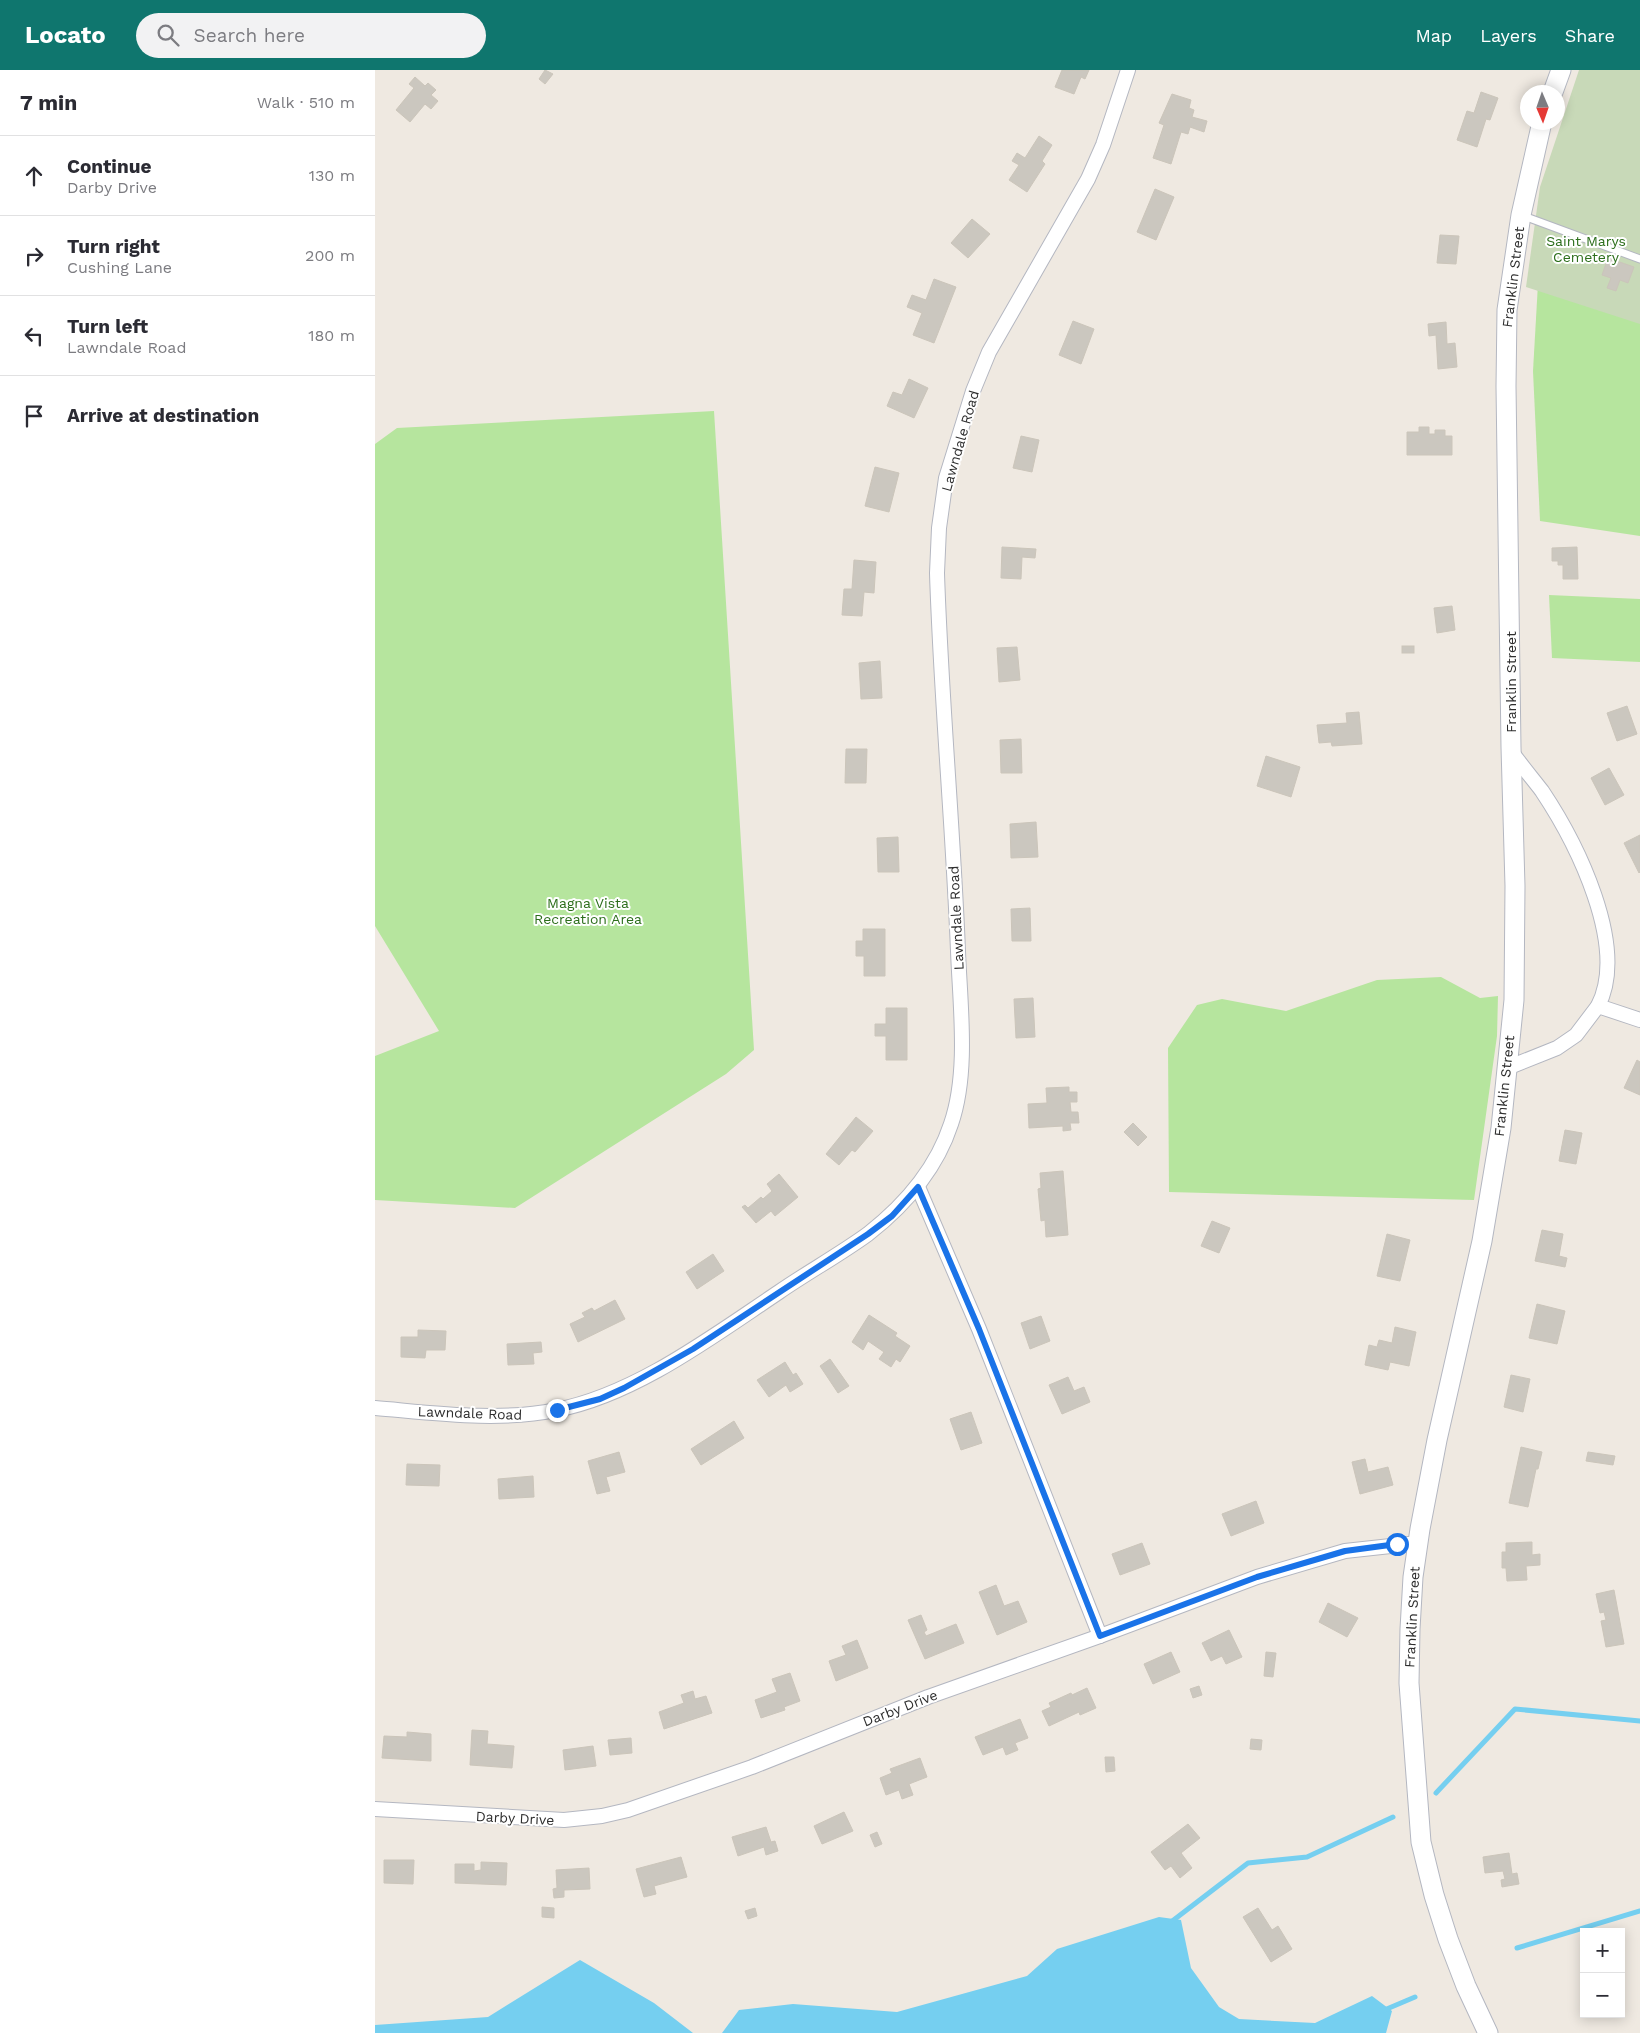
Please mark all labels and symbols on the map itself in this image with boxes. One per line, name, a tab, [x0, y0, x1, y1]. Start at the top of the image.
north arrow	[1520, 85, 1565, 130]
street label: Franklin Street	[1499, 225, 1527, 328]
park label: Saint Marys Cemetery	[1546, 233, 1626, 265]
street label: Lawndale Road	[938, 389, 982, 493]
street label: Franklin Street	[1503, 631, 1519, 733]
street label: Lawndale Road	[945, 865, 967, 971]
park label: Magna Vista Recreation Area	[534, 895, 642, 927]
street label: Franklin Street	[1491, 1035, 1517, 1137]
route end	[546, 1399, 569, 1422]
street label: Lawndale Road	[417, 1403, 523, 1423]
route start	[1386, 1533, 1409, 1556]
street label: Franklin Street	[1401, 1566, 1423, 1668]
street label: Darby Drive	[860, 1686, 940, 1730]
street label: Darby Drive	[475, 1808, 555, 1828]

